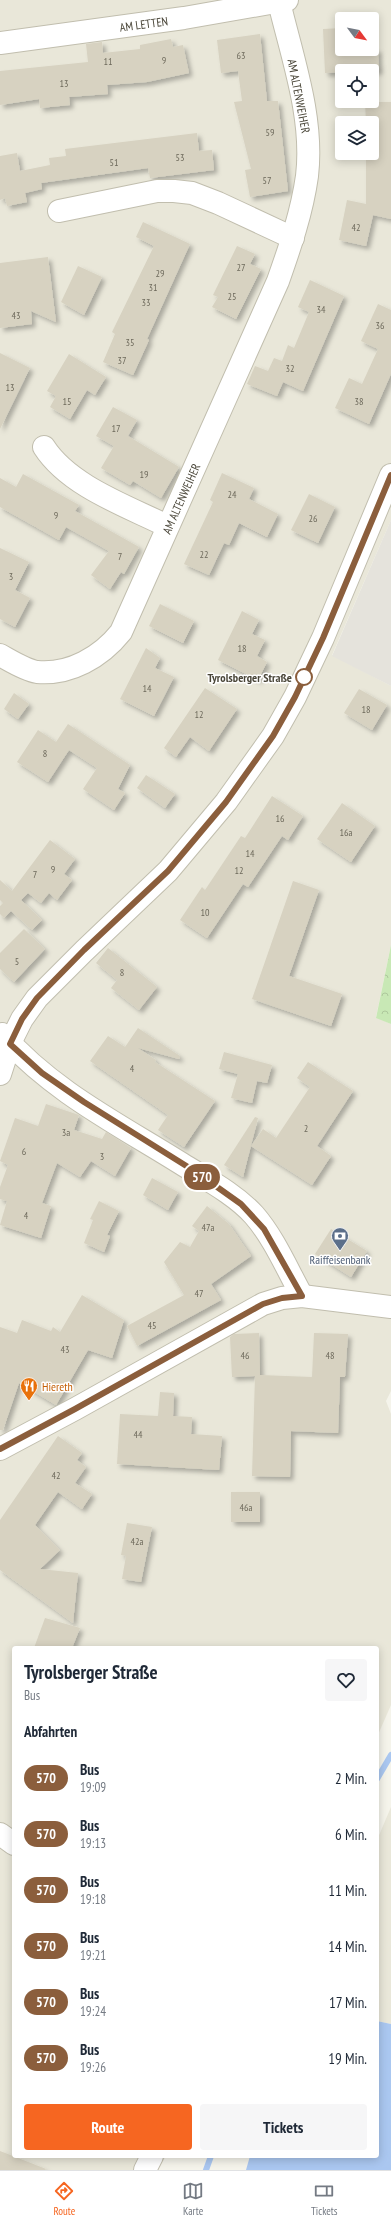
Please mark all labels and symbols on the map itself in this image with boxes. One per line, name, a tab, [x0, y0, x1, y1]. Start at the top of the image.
north arrow	[335, 12, 379, 56]
street label: AM LETTEN	[119, 13, 169, 34]
house number: 63	[237, 49, 246, 62]
house number: 9	[162, 54, 166, 67]
house number: 11	[104, 55, 113, 68]
street label: AM ALTENWEIHER	[284, 58, 314, 135]
house number: 13	[60, 77, 69, 90]
house number: 59	[266, 126, 275, 139]
house number: 53	[176, 151, 185, 164]
house number: 51	[110, 156, 119, 169]
house number: 57	[263, 174, 272, 187]
house number: 42	[352, 221, 361, 234]
house number: 27	[237, 261, 246, 274]
house number: 29	[156, 267, 165, 280]
house number: 31	[149, 281, 158, 294]
house number: 25	[228, 290, 237, 303]
house number: 33	[142, 296, 151, 309]
house number: 34	[317, 303, 326, 316]
house number: 43	[12, 309, 21, 322]
house number: 36	[376, 319, 385, 332]
house number: 35	[126, 336, 135, 349]
house number: 37	[118, 354, 127, 367]
house number: 32	[286, 362, 295, 375]
house number: 13	[6, 381, 15, 394]
house number: 15	[63, 395, 72, 408]
house number: 38	[355, 395, 364, 408]
house number: 17	[112, 422, 121, 435]
street label: AM ALTENWEIHER	[158, 461, 203, 536]
house number: 19	[140, 468, 149, 481]
house number: 24	[228, 488, 237, 501]
house number: 9	[54, 509, 58, 522]
house number: 26	[309, 512, 318, 525]
house number: 22	[200, 548, 209, 561]
house number: 7	[118, 550, 122, 563]
house number: 3	[9, 570, 13, 583]
house number: 18	[238, 642, 247, 655]
marker: Tyrolsberger Straße	[295, 668, 313, 686]
place label: Tyrolsberger Straße	[208, 670, 292, 685]
house number: 14	[143, 682, 152, 695]
house number: 18	[362, 703, 371, 716]
house number: 12	[195, 708, 204, 721]
house number: 8	[43, 747, 47, 760]
house number: 16	[276, 812, 285, 825]
house number: 16a	[340, 826, 353, 839]
house number: 14	[246, 847, 255, 860]
house number: 9	[51, 863, 55, 876]
house number: 12	[235, 864, 244, 877]
house number: 7	[33, 868, 37, 881]
house number: 10	[201, 906, 210, 919]
house number: 5	[15, 955, 19, 968]
house number: 8	[120, 966, 124, 979]
house number: 4	[130, 1062, 135, 1075]
house number: 2	[304, 1122, 308, 1135]
house number: 3a	[62, 1126, 70, 1139]
house number: 6	[22, 1145, 27, 1158]
house number: 3	[100, 1150, 104, 1163]
line badge: 570	[179, 1164, 225, 1190]
house number: 4	[24, 1209, 29, 1222]
house number: 47a	[202, 1221, 214, 1234]
bank icon: Raiffeisenbank	[330, 1226, 350, 1251]
place label: Raiffeisenbank	[309, 1252, 371, 1267]
house number: 47	[195, 1287, 204, 1300]
house number: 45	[148, 1319, 157, 1332]
house number: 43	[61, 1343, 70, 1356]
house number: 46	[241, 1349, 250, 1362]
house number: 48	[326, 1349, 335, 1362]
restaurant icon: Hiereth	[19, 1376, 39, 1401]
place label: Hiereth	[42, 1379, 73, 1394]
house number: 44	[134, 1428, 143, 1441]
house number: 42	[52, 1469, 61, 1482]
house number: 46a	[240, 1501, 253, 1514]
house number: 42a	[131, 1535, 144, 1548]

